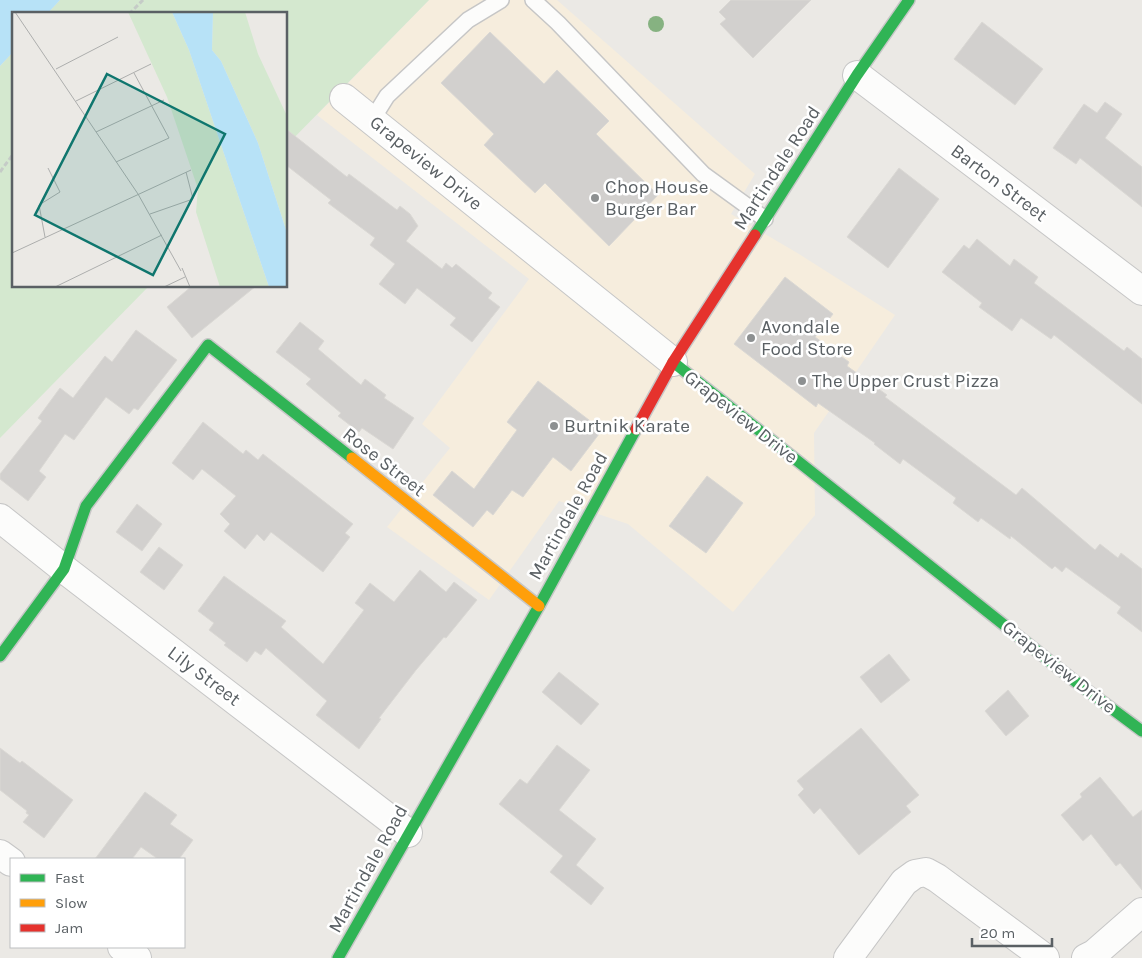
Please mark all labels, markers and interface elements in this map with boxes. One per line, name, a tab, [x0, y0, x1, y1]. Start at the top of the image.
inset map	[12, 12, 288, 288]
street label: Martindale Road	[729, 102, 825, 234]
street label: Grapeview Drive	[365, 111, 487, 215]
street label: Barton Street	[947, 140, 1051, 226]
place label: Chop House Burger Bar	[605, 176, 708, 220]
marker: Chop House Burger Bar	[589, 192, 601, 204]
place label: Avondale Food Store	[761, 316, 853, 360]
marker: Avondale Food Store	[745, 332, 757, 344]
street label: Grapeview Drive	[680, 366, 802, 468]
place label: The Upper Crust Pizza	[812, 370, 999, 392]
marker: The Upper Crust Pizza	[796, 375, 808, 387]
place label: Burtnik Karate	[564, 415, 690, 437]
marker: Burtnik Karate	[548, 420, 560, 432]
street label: Rose Street	[338, 423, 430, 501]
street label: Martindale Road	[524, 448, 612, 584]
street label: Grapeview Drive	[998, 616, 1120, 718]
street label: Lily Street	[163, 642, 245, 710]
street label: Martindale Road	[324, 801, 412, 937]
legend	[10, 858, 185, 948]
text: Fast	[55, 869, 85, 887]
text: Slow	[55, 894, 87, 912]
scale bar	[972, 916, 1052, 948]
text: Jam	[55, 919, 83, 937]
text: 20 m	[980, 924, 1015, 942]

